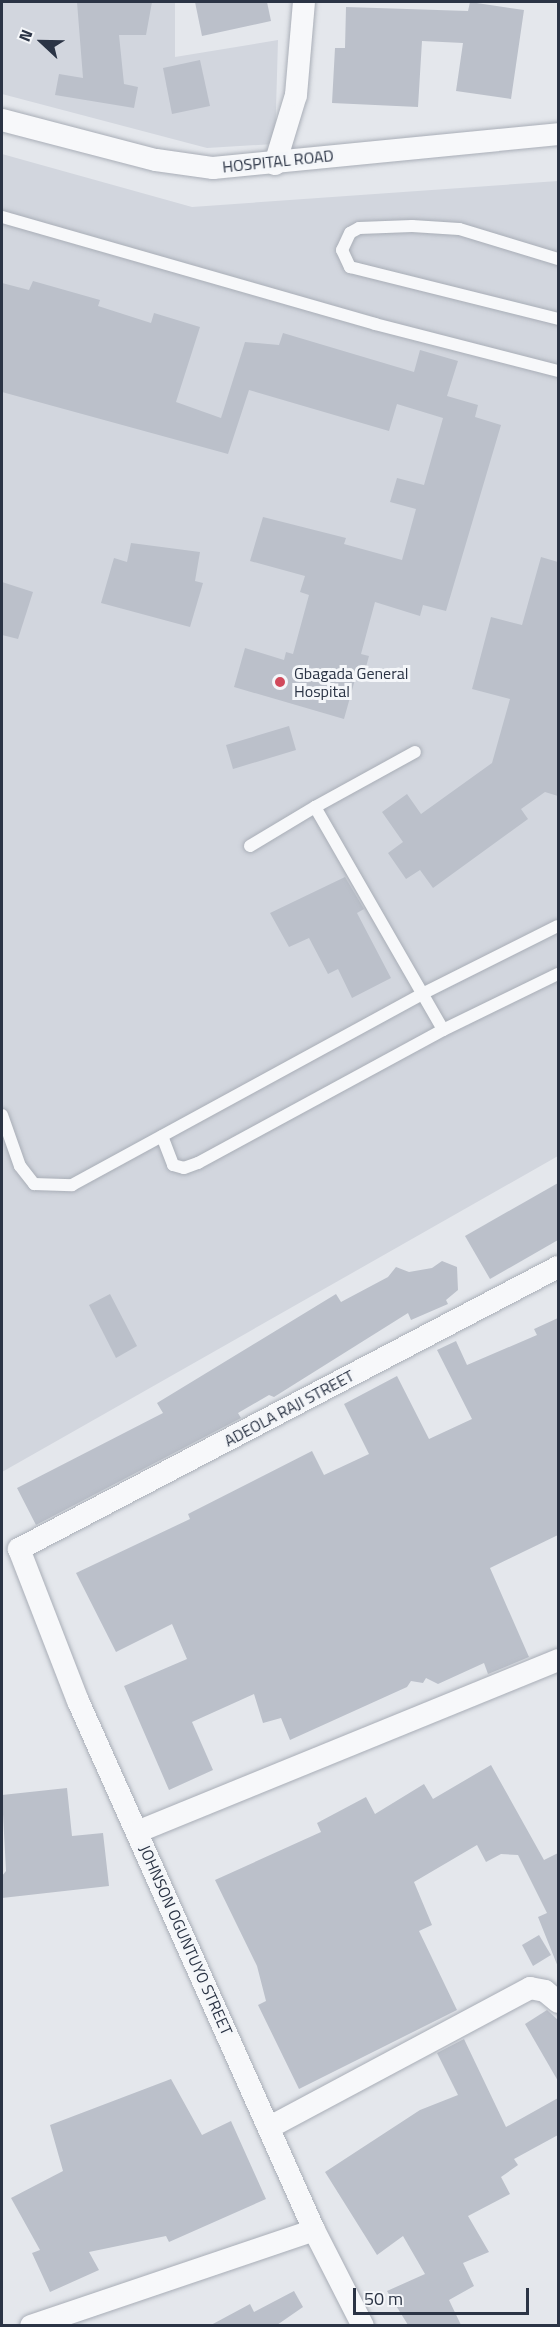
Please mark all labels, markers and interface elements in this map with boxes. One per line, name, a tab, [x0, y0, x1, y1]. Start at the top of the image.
north arrow	[12, 12, 72, 72]
text: N	[12, 26, 39, 45]
street label: HOSPITAL ROAD	[221, 146, 335, 176]
place label: Gbagada General Hospital	[294, 663, 408, 701]
marker: Gbagada General Hospital	[271, 673, 289, 691]
street label: ADEOLA RAJI STREET	[221, 1366, 357, 1450]
street label: JOHNSON OGUNTUYO STREET	[135, 1842, 237, 2038]
scale bar	[356, 2276, 532, 2314]
text: 50 m	[364, 2285, 403, 2312]

